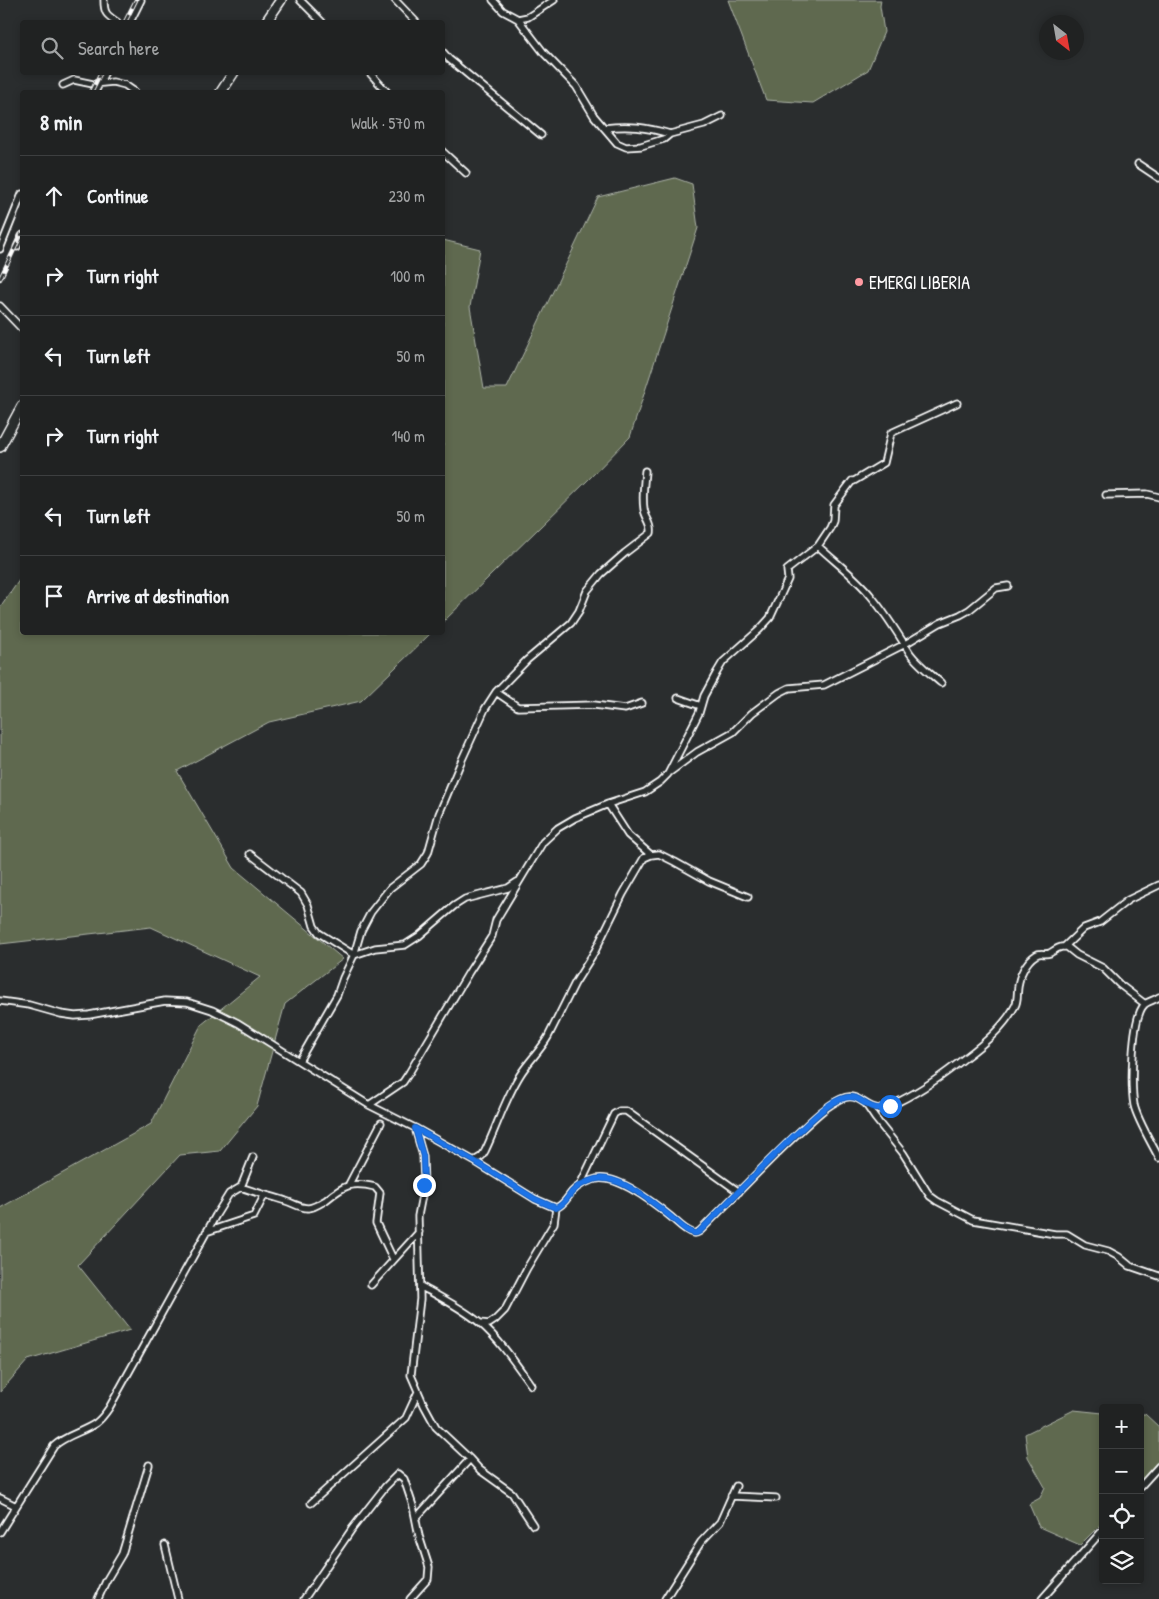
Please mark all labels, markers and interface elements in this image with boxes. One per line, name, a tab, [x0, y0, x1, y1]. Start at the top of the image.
north arrow	[1039, 15, 1084, 60]
search box	[20, 20, 445, 75]
icon: search	[38, 34, 66, 62]
text: Search here	[78, 35, 159, 61]
text: 8 min	[40, 108, 82, 137]
text: Walk · 570 m	[351, 112, 425, 134]
icon: ahead	[40, 182, 68, 210]
text: Continue	[87, 183, 148, 209]
text: 230 m	[389, 185, 425, 207]
icon: right	[40, 262, 68, 290]
text: Turn right	[87, 263, 158, 289]
text: 100 m	[390, 265, 425, 287]
place label: EMERGI LIBERIA	[869, 270, 970, 295]
marker: EMERGI LIBERIA	[853, 276, 865, 288]
icon: left	[40, 342, 68, 370]
text: Turn left	[87, 343, 150, 369]
text: 50 m	[397, 345, 425, 367]
icon: right	[40, 422, 68, 450]
text: Turn right	[87, 423, 158, 449]
text: 140 m	[391, 425, 425, 447]
icon: left	[40, 502, 68, 530]
text: Turn left	[87, 503, 150, 529]
text: 50 m	[397, 505, 425, 527]
icon: arrive	[40, 582, 68, 610]
text: Arrive at destination	[87, 583, 229, 609]
route start	[879, 1095, 902, 1118]
route end	[413, 1174, 436, 1197]
map controls	[1099, 1404, 1144, 1584]
button: +	[1099, 1404, 1144, 1449]
button: −	[1099, 1449, 1144, 1494]
button: locate	[1099, 1494, 1144, 1539]
button: layers	[1099, 1539, 1144, 1584]

